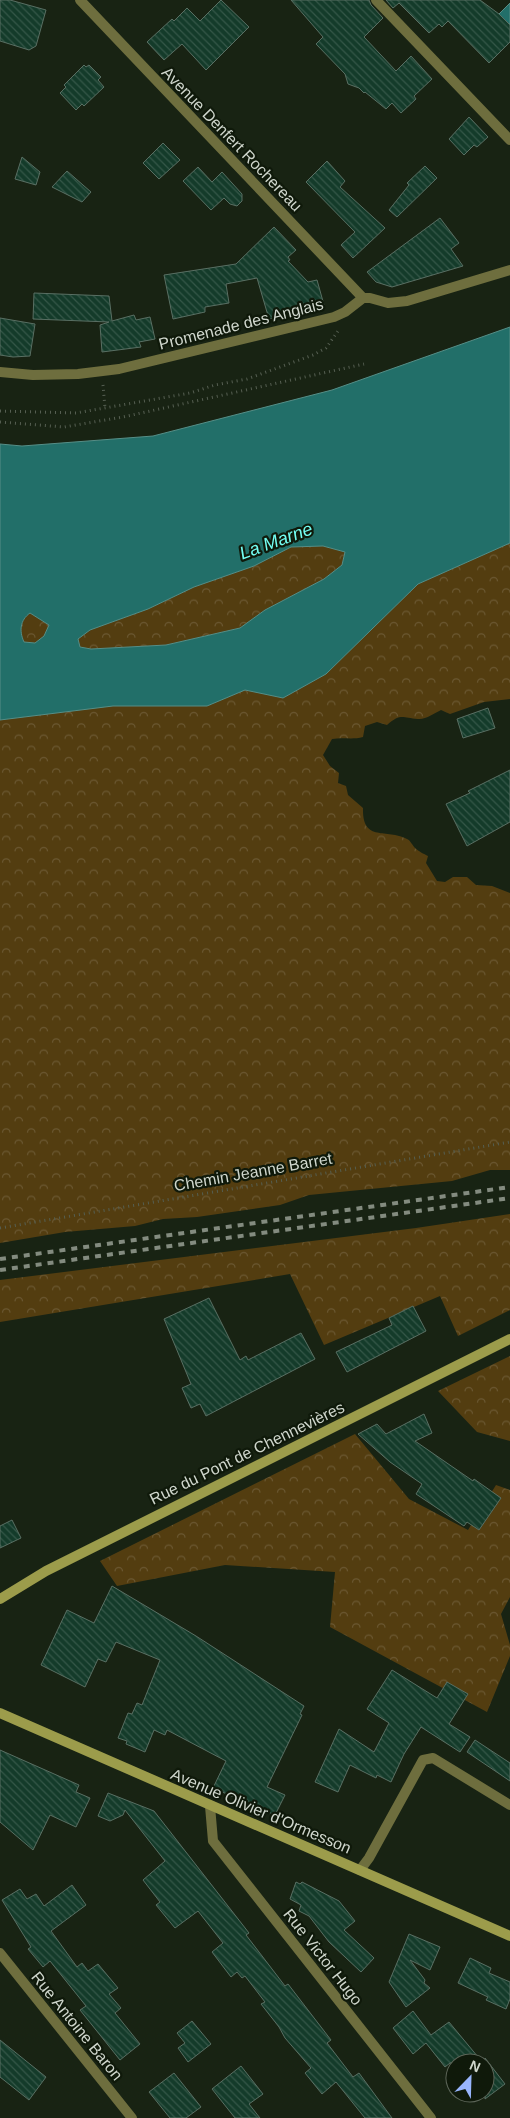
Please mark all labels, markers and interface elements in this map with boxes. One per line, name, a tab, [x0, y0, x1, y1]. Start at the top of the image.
street label: Avenue Denfert Rochereau	[159, 63, 305, 215]
street label: Promenade des Anglais	[157, 295, 325, 353]
water label: La Marne	[237, 519, 315, 563]
street label: Chemin Jeanne Barret	[173, 1150, 334, 1194]
street label: Rue du Pont de Chennevières	[147, 1398, 347, 1508]
street label: Avenue Olivier d'Ormesson	[168, 1765, 354, 1857]
street label: Rue Victor Hugo	[280, 1906, 366, 2008]
street label: Rue Antoine Baron	[28, 1968, 126, 2084]
north arrow	[445, 2053, 495, 2103]
text: N	[467, 2057, 483, 2075]

